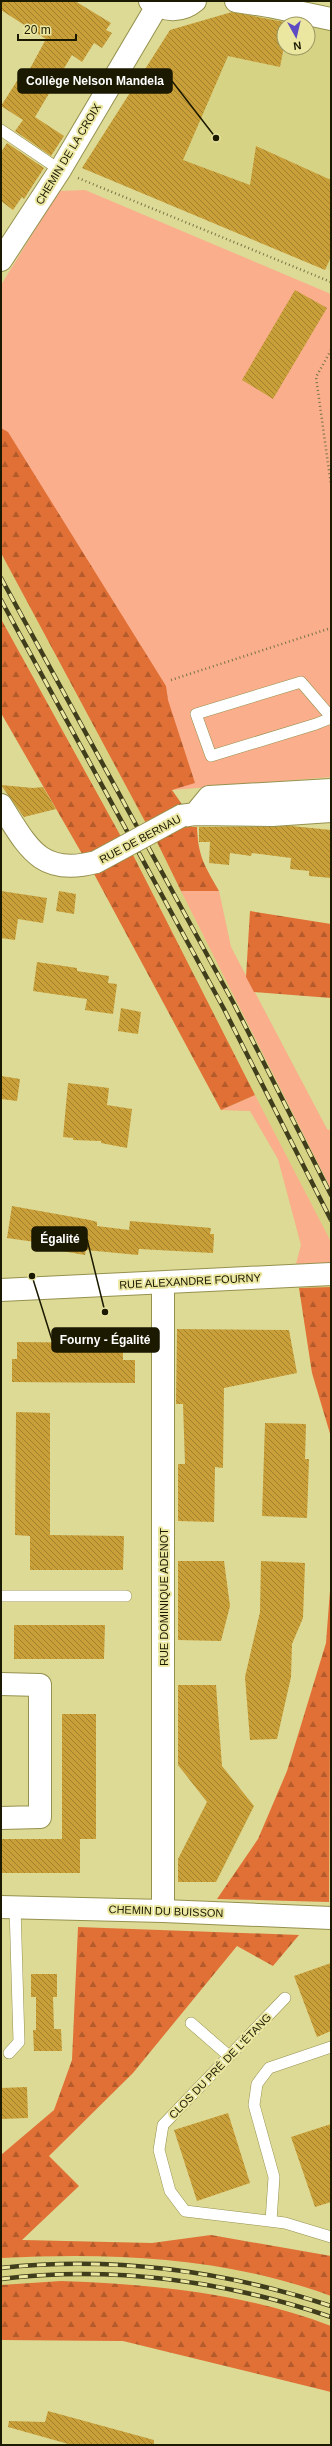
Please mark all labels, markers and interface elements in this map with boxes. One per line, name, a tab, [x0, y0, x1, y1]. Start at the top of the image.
scale bar	[18, 16, 76, 42]
north arrow	[276, 16, 316, 56]
text: 20 m	[24, 23, 51, 37]
text: N	[293, 39, 302, 52]
callout: Collège Nelson Mandela	[18, 69, 172, 93]
text: Collège Nelson Mandela	[26, 74, 164, 88]
street label: CHEMIN DE LA CROIX	[33, 101, 103, 207]
street label: RUE DE BERNAU	[97, 812, 183, 866]
callout: Égalité	[32, 1227, 87, 1251]
text: Égalité	[40, 1231, 80, 1246]
street label: RUE ALEXANDRE FOURNY	[119, 1271, 262, 1291]
callout: Fourny - Égalité	[52, 1328, 159, 1352]
text: Fourny - Égalité	[60, 1332, 151, 1347]
street label: RUE DOMINIQUE ADENOT	[158, 1528, 170, 1666]
street label: CHEMIN DU BUISSON	[108, 1903, 224, 1919]
street label: CLOS DU PRÉ DE L'ÉTANG	[167, 2011, 273, 2121]

